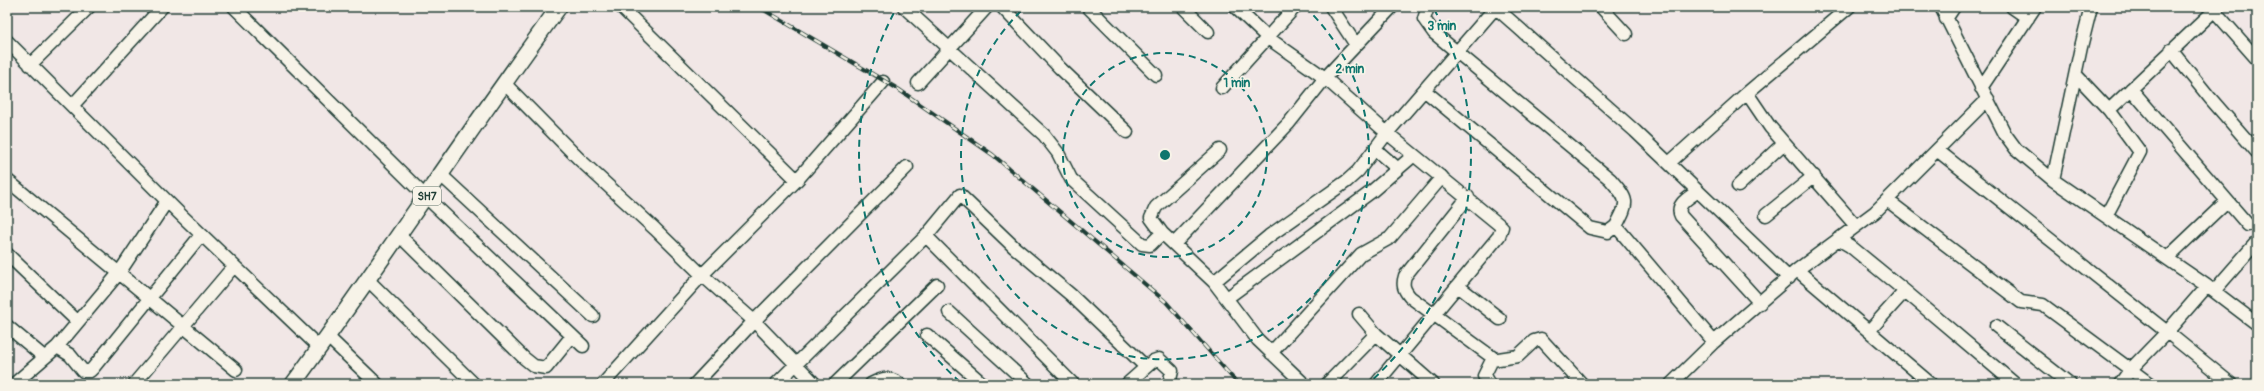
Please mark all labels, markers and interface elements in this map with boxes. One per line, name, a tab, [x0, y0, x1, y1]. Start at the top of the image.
text: 3 min	[1428, 19, 1457, 34]
text: 2 min	[1336, 62, 1365, 77]
text: 1 min	[1224, 76, 1251, 91]
centre of rings	[1158, 148, 1172, 162]
road number: SH7	[413, 187, 441, 205]

